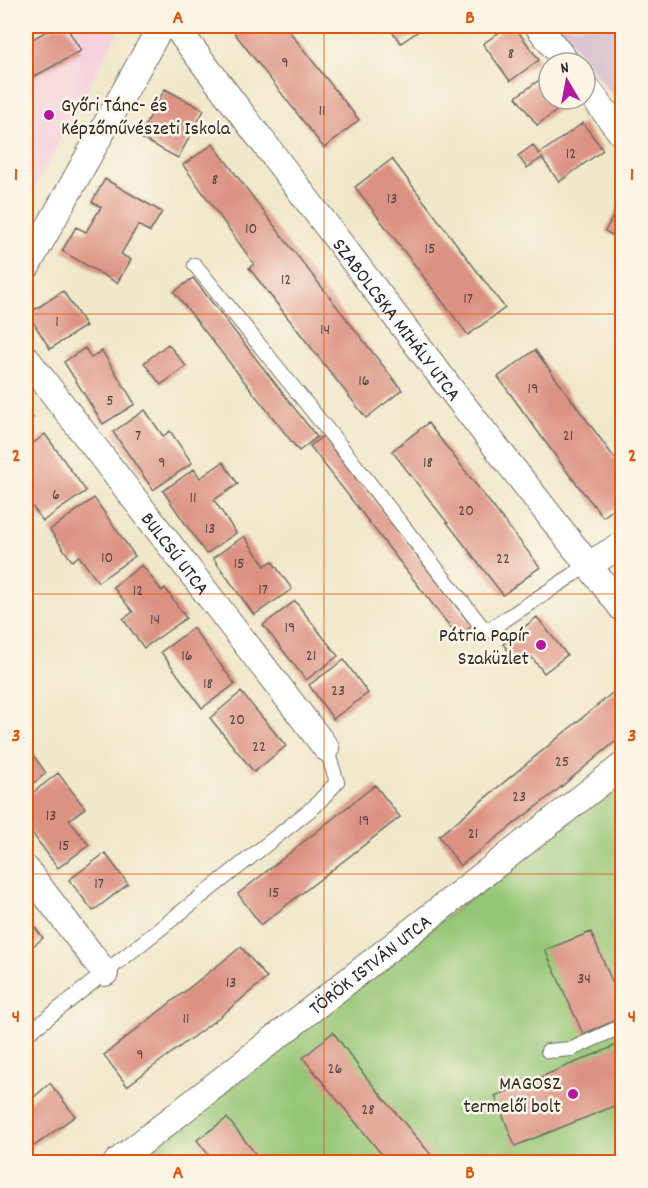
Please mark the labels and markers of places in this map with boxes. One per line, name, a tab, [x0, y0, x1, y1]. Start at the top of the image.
place label: Győri Tánc- és Képzőművészeti Iskola	[61, 93, 231, 144]
marker: Győri Tánc- és Képzőművészeti Iskola	[42, 108, 56, 122]
place label: Pátria Papír Szaküzlet	[439, 623, 530, 674]
marker: Pátria Papír Szaküzlet	[534, 638, 548, 652]
place label: MAGOSZ termelői bolt	[463, 1071, 561, 1122]
marker: MAGOSZ termelői bolt	[566, 1087, 580, 1101]

